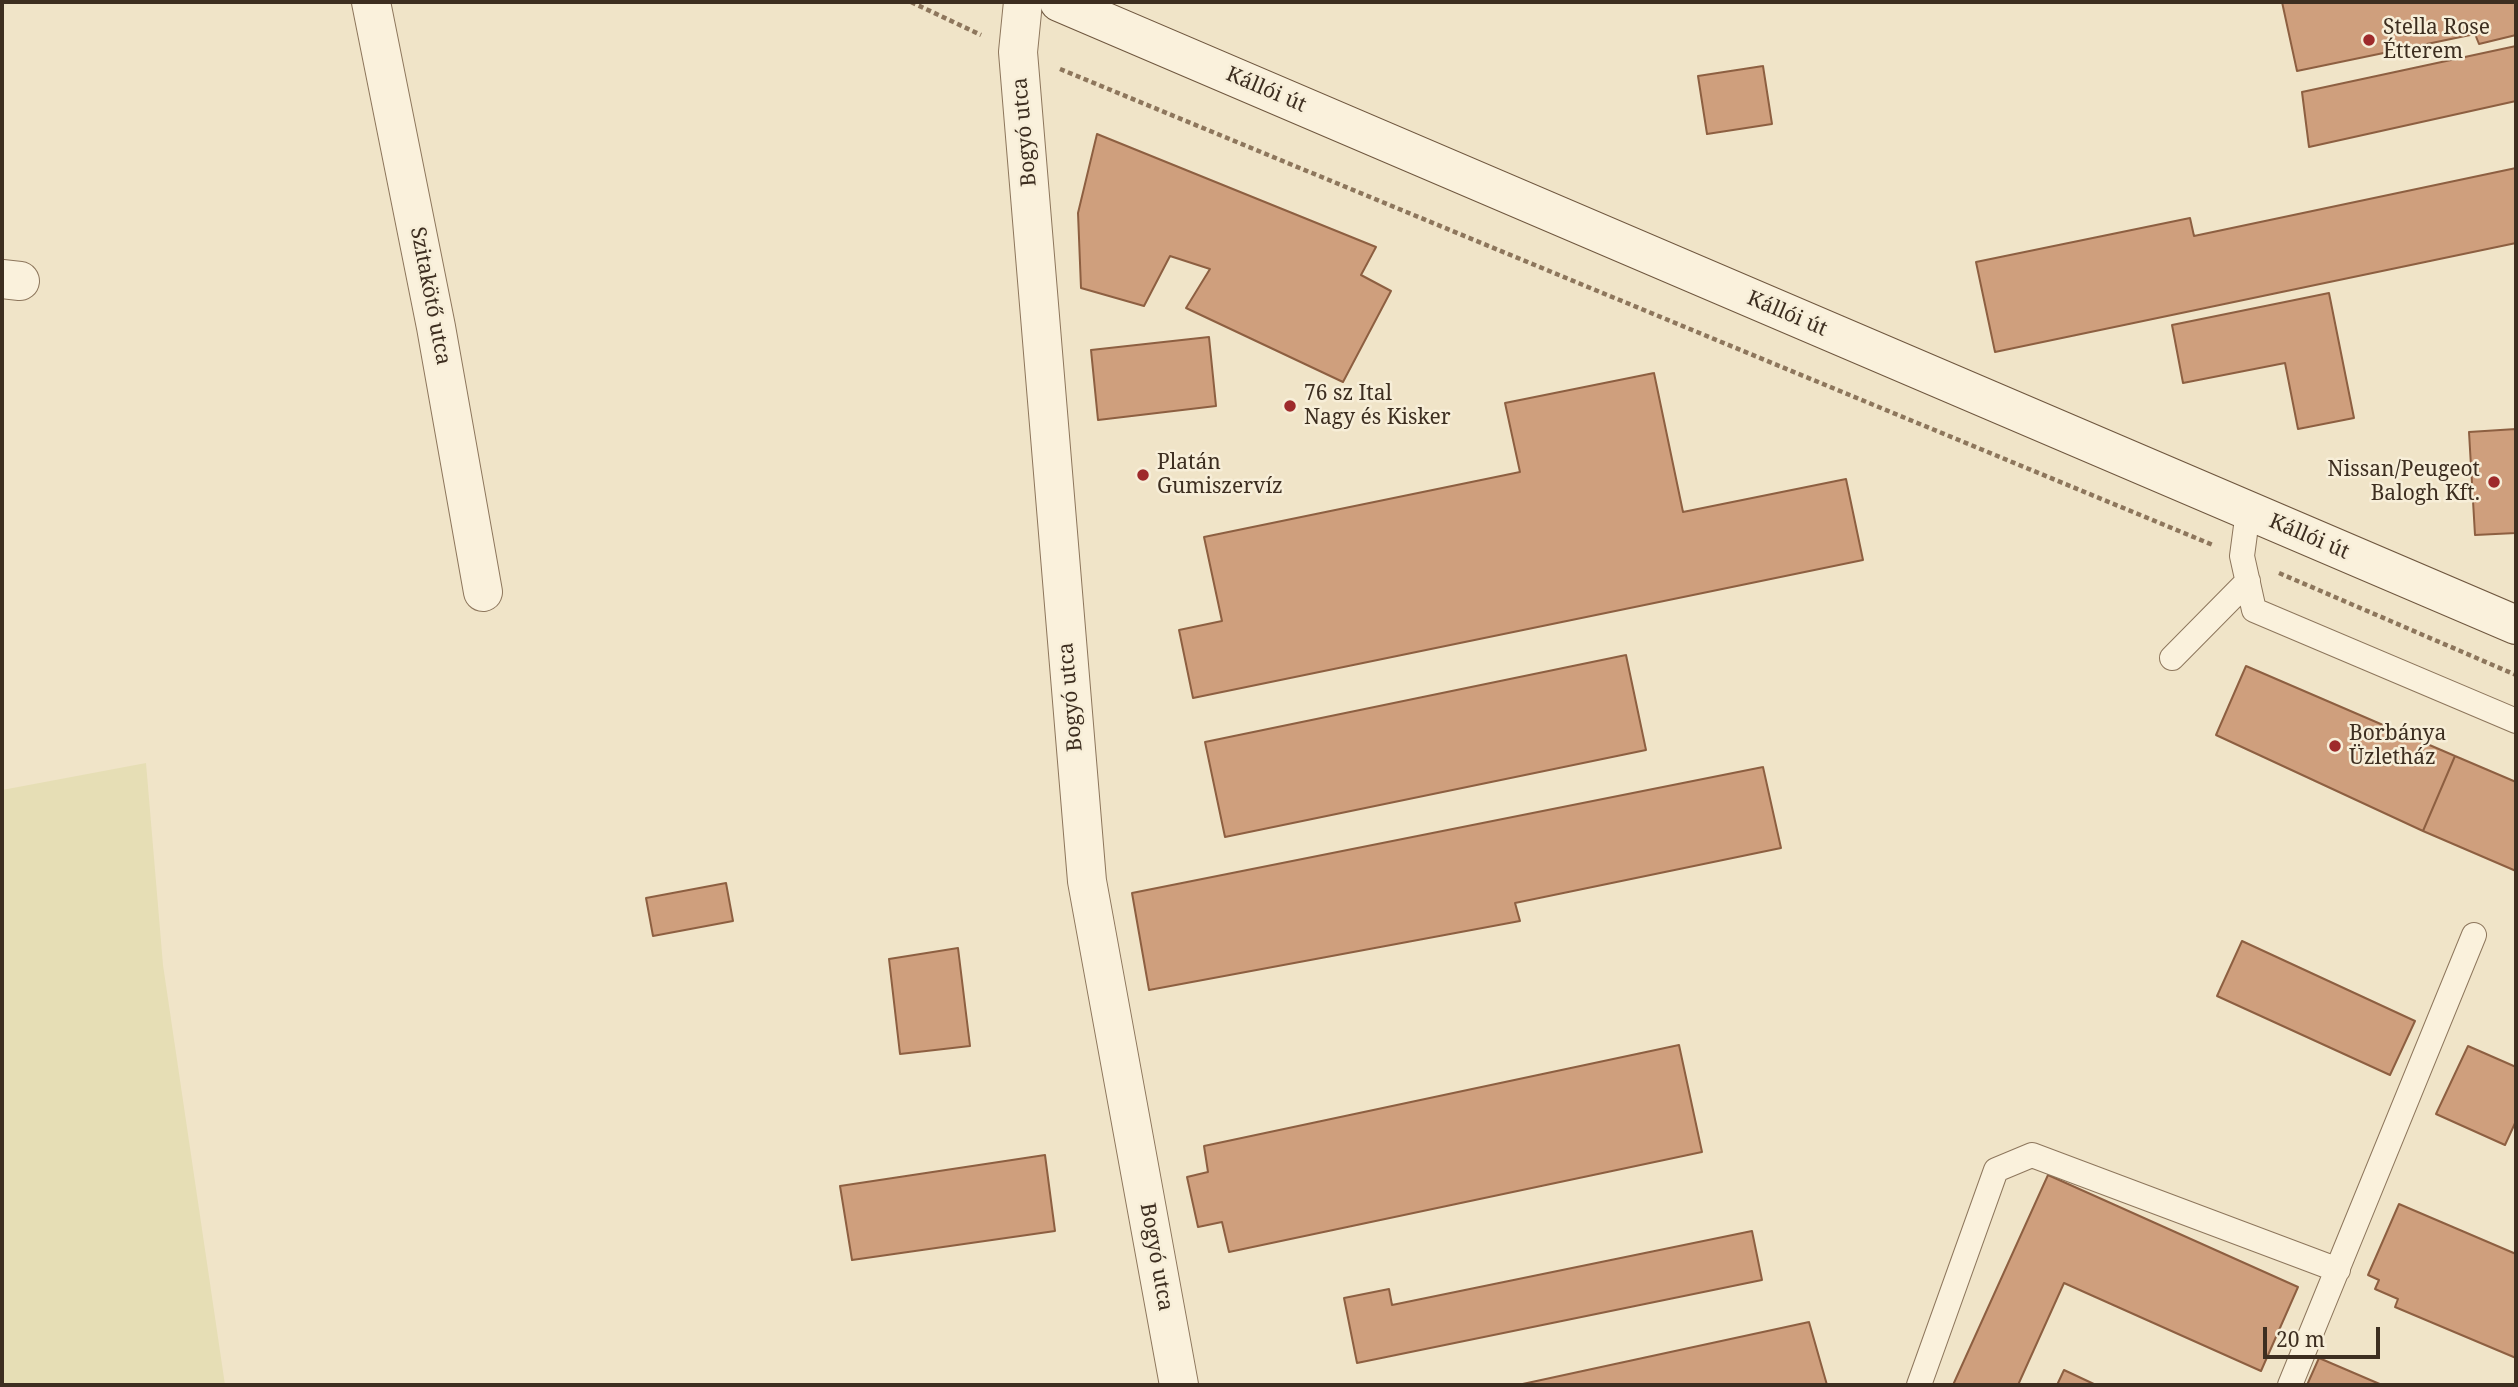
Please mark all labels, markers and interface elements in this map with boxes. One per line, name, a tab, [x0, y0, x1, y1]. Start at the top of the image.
place label: Stella Rose Étterem	[2383, 15, 2490, 65]
marker: Stella Rose Étterem	[2361, 32, 2377, 48]
street label: Kállói út	[1222, 62, 1310, 118]
street label: Bogyó utca	[1008, 76, 1042, 188]
street label: Szitakötő utca	[404, 225, 456, 367]
street label: Kállói út	[1743, 286, 1831, 342]
place label: 76 sz Ital Nagy és Kisker	[1304, 381, 1451, 431]
marker: 76 sz Ital Nagy és Kisker	[1282, 398, 1298, 414]
place label: Platán Gumiszervíz	[1157, 450, 1283, 500]
place label: Nissan/Peugeot Balogh Kft.	[2328, 457, 2480, 507]
marker: Platán Gumiszervíz	[1135, 467, 1151, 483]
marker: Nissan/Peugeot Balogh Kft.	[2486, 474, 2502, 490]
street label: Kállói út	[2265, 509, 2353, 565]
street label: Bogyó utca	[1054, 641, 1088, 753]
place label: Borbánya Üzletház	[2349, 721, 2446, 771]
marker: Borbánya Üzletház	[2327, 738, 2343, 754]
street label: Bogyó utca	[1134, 1201, 1178, 1313]
scale bar	[2266, 1314, 2383, 1358]
text: 20 m	[2276, 1325, 2325, 1353]

